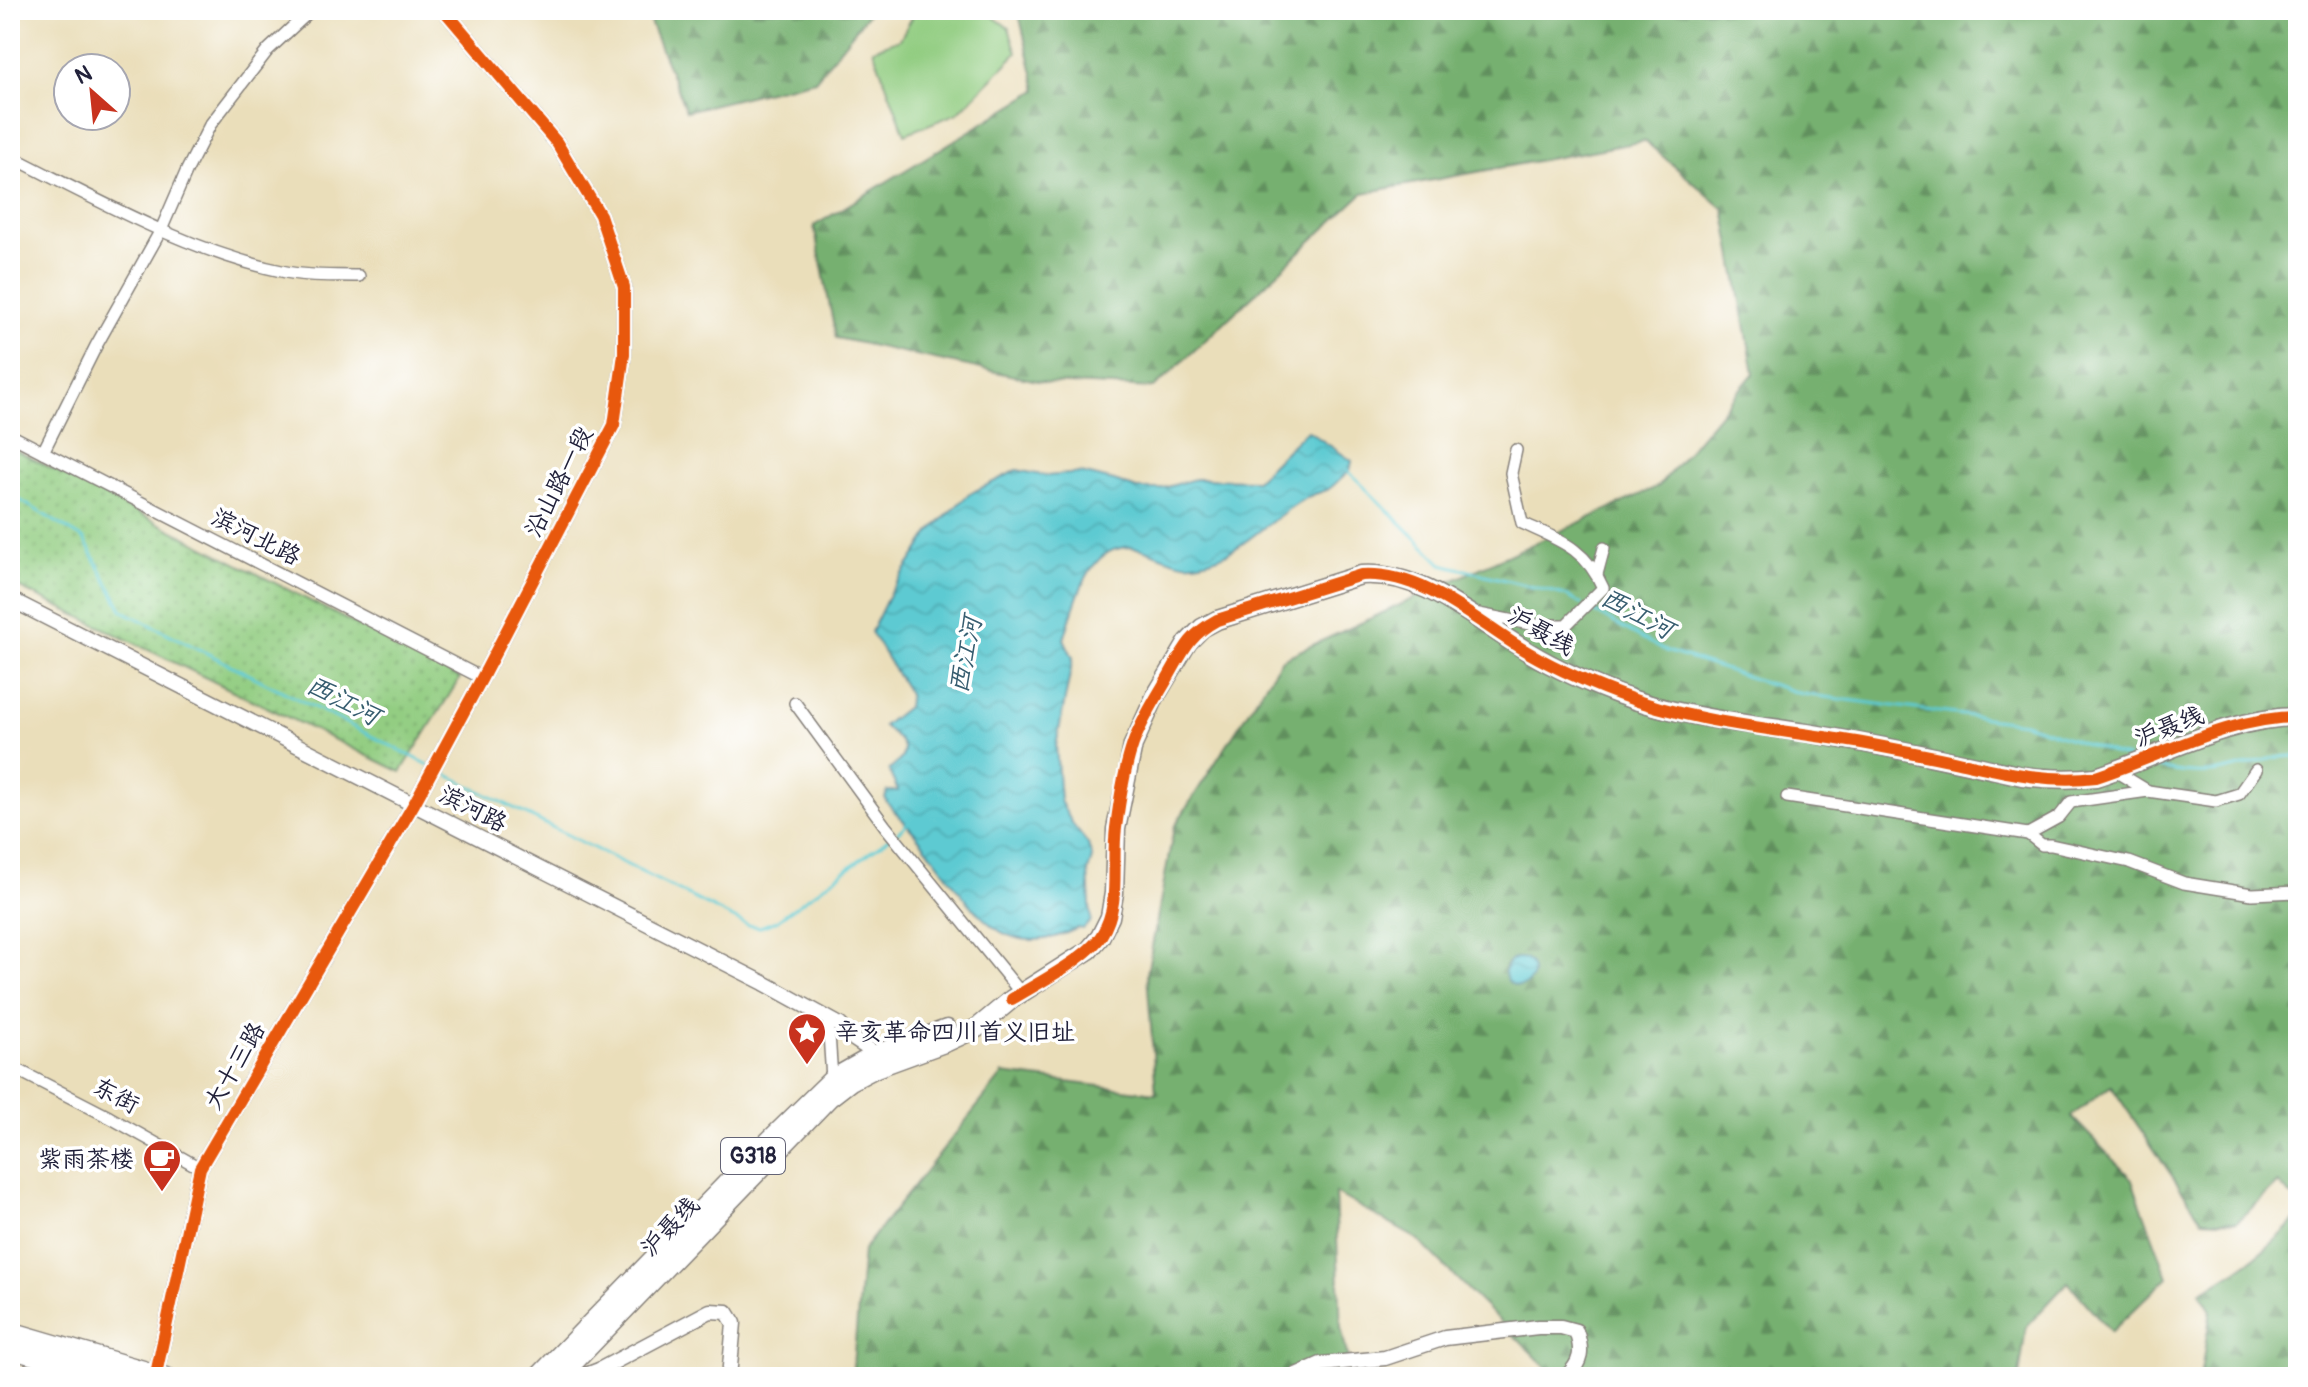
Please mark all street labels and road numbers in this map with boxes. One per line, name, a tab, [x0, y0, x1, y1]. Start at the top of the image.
street label: 沿山路一段	[519, 422, 599, 542]
street label: 滨河北路	[207, 502, 305, 572]
street label: 沪聂线	[1503, 600, 1579, 662]
street label: 沪聂线	[2130, 701, 2208, 753]
street label: 滨河路	[434, 780, 512, 838]
street label: 大十三路	[198, 1017, 272, 1115]
street label: 东街	[88, 1072, 144, 1120]
road number: G318	[721, 1138, 785, 1174]
street label: 沪聂线	[635, 1191, 705, 1263]

